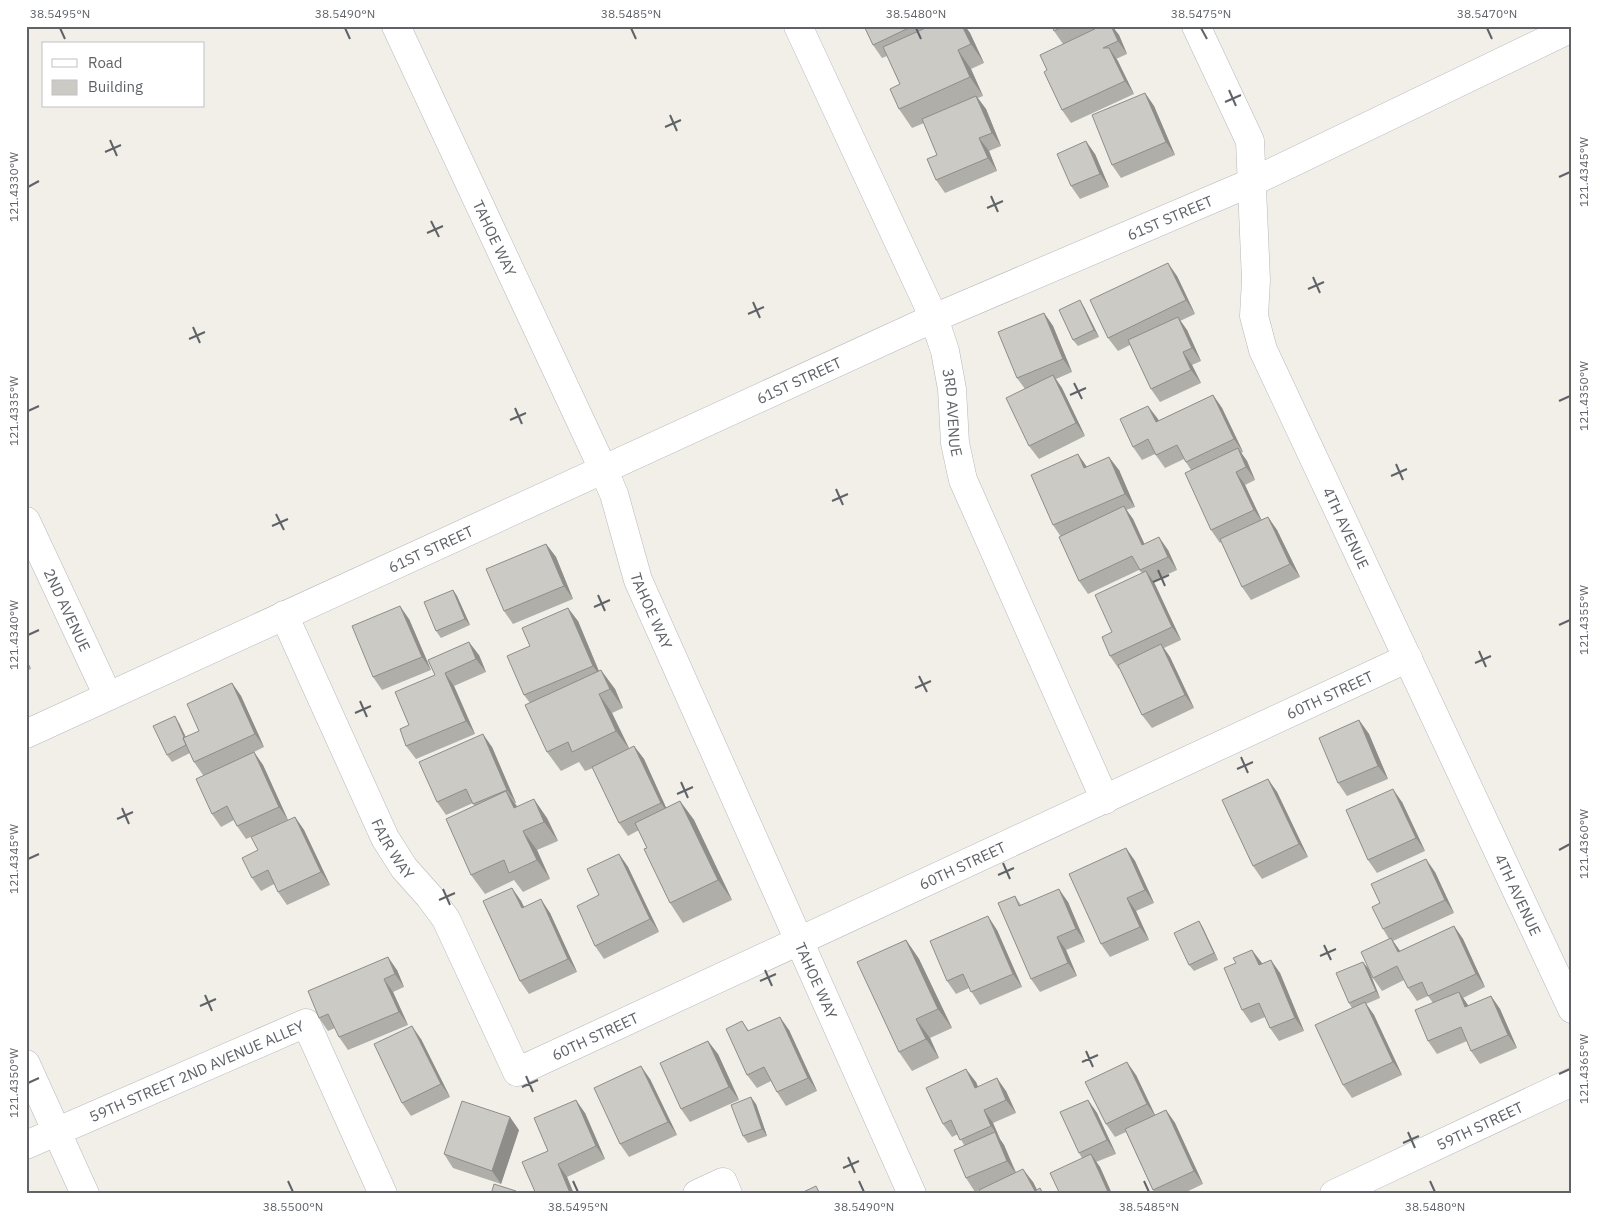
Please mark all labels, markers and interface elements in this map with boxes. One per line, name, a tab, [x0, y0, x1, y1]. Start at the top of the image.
text: 38.5495°N	[30, 6, 90, 21]
text: 38.5490°N	[315, 6, 375, 21]
text: 38.5485°N	[601, 6, 661, 21]
text: 38.5480°N	[886, 6, 946, 21]
text: 38.5475°N	[1171, 6, 1231, 21]
text: 38.5470°N	[1457, 6, 1517, 21]
legend	[42, 42, 205, 108]
text: Road	[88, 53, 123, 72]
text: Building	[88, 77, 143, 96]
text: 121.4345°W	[1576, 137, 1591, 207]
text: 121.4330°W	[6, 152, 21, 222]
street label: 61ST STREET	[1124, 190, 1216, 244]
street label: TAHOE WAY	[469, 197, 521, 279]
street label: 61ST STREET	[753, 352, 845, 408]
text: 121.4350°W	[1576, 361, 1591, 431]
street label: 3RD AVENUE	[939, 367, 967, 458]
text: 121.4335°W	[6, 376, 21, 446]
street label: 4TH AVENUE	[1319, 484, 1374, 572]
street label: 61ST STREET	[385, 521, 476, 576]
street label: 2ND AVENUE	[40, 565, 95, 654]
street label: TAHOE WAY	[627, 570, 677, 652]
text: 121.4355°W	[1576, 585, 1591, 655]
text: 121.4340°W	[6, 600, 21, 670]
street label: 60TH STREET	[1283, 666, 1376, 723]
text: 121.4360°W	[1576, 809, 1591, 879]
street label: FAIR WAY	[368, 815, 419, 883]
text: 121.4345°W	[6, 824, 21, 894]
street label: 60TH STREET	[916, 837, 1009, 893]
street label: 4TH AVENUE	[1491, 851, 1546, 939]
street label: TAHOE WAY	[791, 939, 842, 1022]
street label: 60TH STREET	[548, 1007, 642, 1064]
street label: 59TH STREET 2ND AVENUE ALLEY	[86, 1016, 307, 1126]
text: 121.4365°W	[1576, 1034, 1591, 1104]
text: 121.4350°W	[6, 1048, 21, 1118]
street label: 59TH STREET	[1433, 1097, 1526, 1154]
text: 38.5500°N	[263, 1199, 323, 1214]
text: 38.5495°N	[548, 1199, 608, 1214]
text: 38.5490°N	[834, 1199, 894, 1214]
text: 38.5485°N	[1119, 1199, 1179, 1214]
text: 38.5480°N	[1405, 1199, 1465, 1214]

